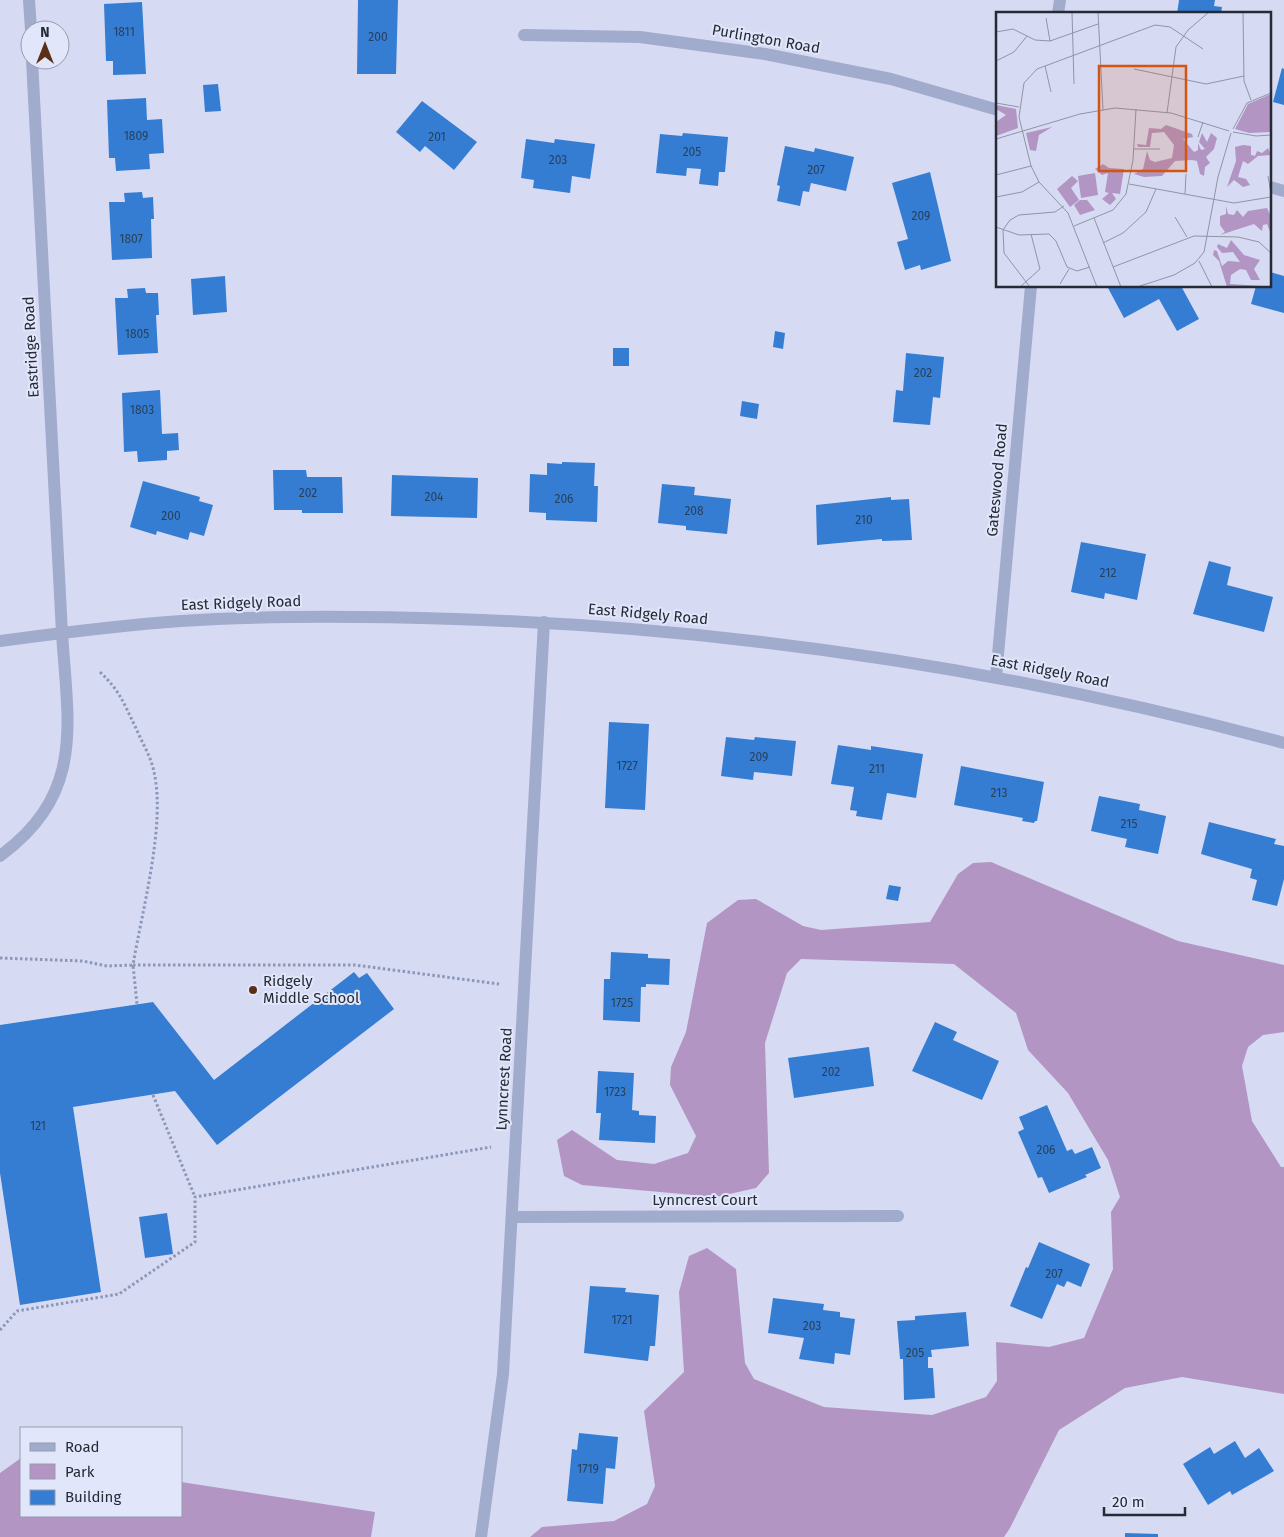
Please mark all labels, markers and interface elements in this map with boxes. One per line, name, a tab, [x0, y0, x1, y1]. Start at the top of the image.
inset map	[996, 12, 1272, 288]
north arrow	[20, 20, 70, 70]
street label: Purlington Road	[711, 21, 821, 57]
text: N	[40, 24, 50, 41]
house number: 1811	[113, 25, 135, 39]
house number: 200	[368, 30, 388, 44]
house number: 1809	[124, 129, 148, 143]
house number: 201	[428, 130, 446, 144]
house number: 205	[683, 145, 701, 159]
house number: 203	[549, 153, 567, 167]
house number: 207	[807, 163, 825, 177]
house number: 209	[912, 209, 930, 223]
house number: 1807	[119, 232, 143, 246]
street label: Eastridge Road	[19, 296, 43, 398]
house number: 1805	[125, 327, 149, 341]
house number: 202	[914, 366, 932, 380]
house number: 1803	[130, 403, 154, 417]
street label: Gateswood Road	[983, 423, 1011, 537]
house number: 202	[299, 486, 317, 500]
house number: 204	[424, 490, 444, 504]
house number: 206	[554, 492, 574, 506]
house number: 208	[684, 504, 704, 518]
house number: 200	[161, 509, 181, 523]
house number: 210	[855, 513, 873, 527]
house number: 212	[1100, 566, 1116, 580]
street label: East Ridgely Road	[180, 592, 302, 614]
street label: East Ridgely Road	[587, 600, 709, 628]
street label: East Ridgely Road	[989, 651, 1111, 691]
house number: 209	[750, 750, 768, 764]
house number: 1727	[616, 759, 638, 773]
house number: 211	[869, 762, 885, 776]
house number: 213	[991, 786, 1007, 800]
house number: 215	[1121, 817, 1137, 831]
place label: Ridgely Middle School	[263, 972, 360, 1007]
marker: Ridgely Middle School	[247, 984, 259, 996]
house number: 1725	[611, 996, 633, 1010]
street label: Lynncrest Road	[492, 1027, 516, 1131]
house number: 202	[822, 1065, 840, 1079]
house number: 1723	[604, 1085, 626, 1099]
house number: 121	[30, 1119, 46, 1133]
house number: 206	[1036, 1143, 1056, 1157]
street label: Lynncrest Court	[652, 1191, 758, 1209]
house number: 207	[1045, 1267, 1063, 1281]
house number: 1721	[611, 1313, 633, 1327]
house number: 203	[803, 1319, 821, 1333]
house number: 205	[906, 1346, 924, 1360]
legend	[20, 1427, 182, 1517]
text: Road	[65, 1438, 100, 1456]
house number: 1719	[577, 1462, 599, 1476]
text: Park	[65, 1463, 95, 1481]
scale bar	[1104, 1484, 1185, 1516]
text: Building	[65, 1488, 121, 1506]
text: 20 m	[1112, 1493, 1145, 1511]

